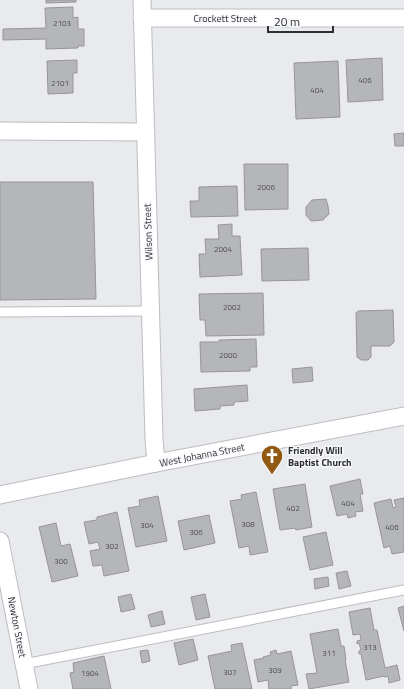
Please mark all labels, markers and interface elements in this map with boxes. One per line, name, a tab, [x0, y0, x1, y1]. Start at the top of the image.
scale bar	[268, 8, 333, 34]
street label: Crockett Street	[193, 11, 257, 26]
text: 20 m	[274, 12, 300, 31]
house number: 2103	[53, 17, 71, 29]
house number: 406	[358, 74, 372, 86]
house number: 2101	[51, 77, 69, 89]
house number: 404	[310, 84, 324, 96]
house number: 2006	[257, 181, 275, 193]
street label: Wilson Street	[139, 203, 156, 261]
house number: 2004	[214, 243, 232, 255]
house number: 2002	[223, 301, 241, 313]
house number: 2000	[219, 349, 237, 361]
street label: West Johanna Street	[158, 439, 246, 471]
church icon: Friendly Will Baptist Church	[259, 443, 285, 476]
place label: Friendly Will Baptist Church	[288, 443, 352, 470]
house number: 404	[341, 497, 355, 509]
house number: 402	[286, 502, 300, 514]
house number: 308	[241, 518, 255, 530]
house number: 304	[140, 519, 154, 531]
house number: 406	[385, 521, 399, 533]
house number: 306	[189, 526, 203, 538]
house number: 302	[105, 540, 119, 552]
house number: 300	[54, 555, 68, 567]
street label: Newton Street	[4, 595, 30, 659]
house number: 313	[363, 641, 377, 653]
house number: 311	[322, 647, 336, 659]
house number: 309	[268, 664, 282, 676]
house number: 307	[223, 666, 237, 678]
house number: 1904	[81, 667, 99, 679]

